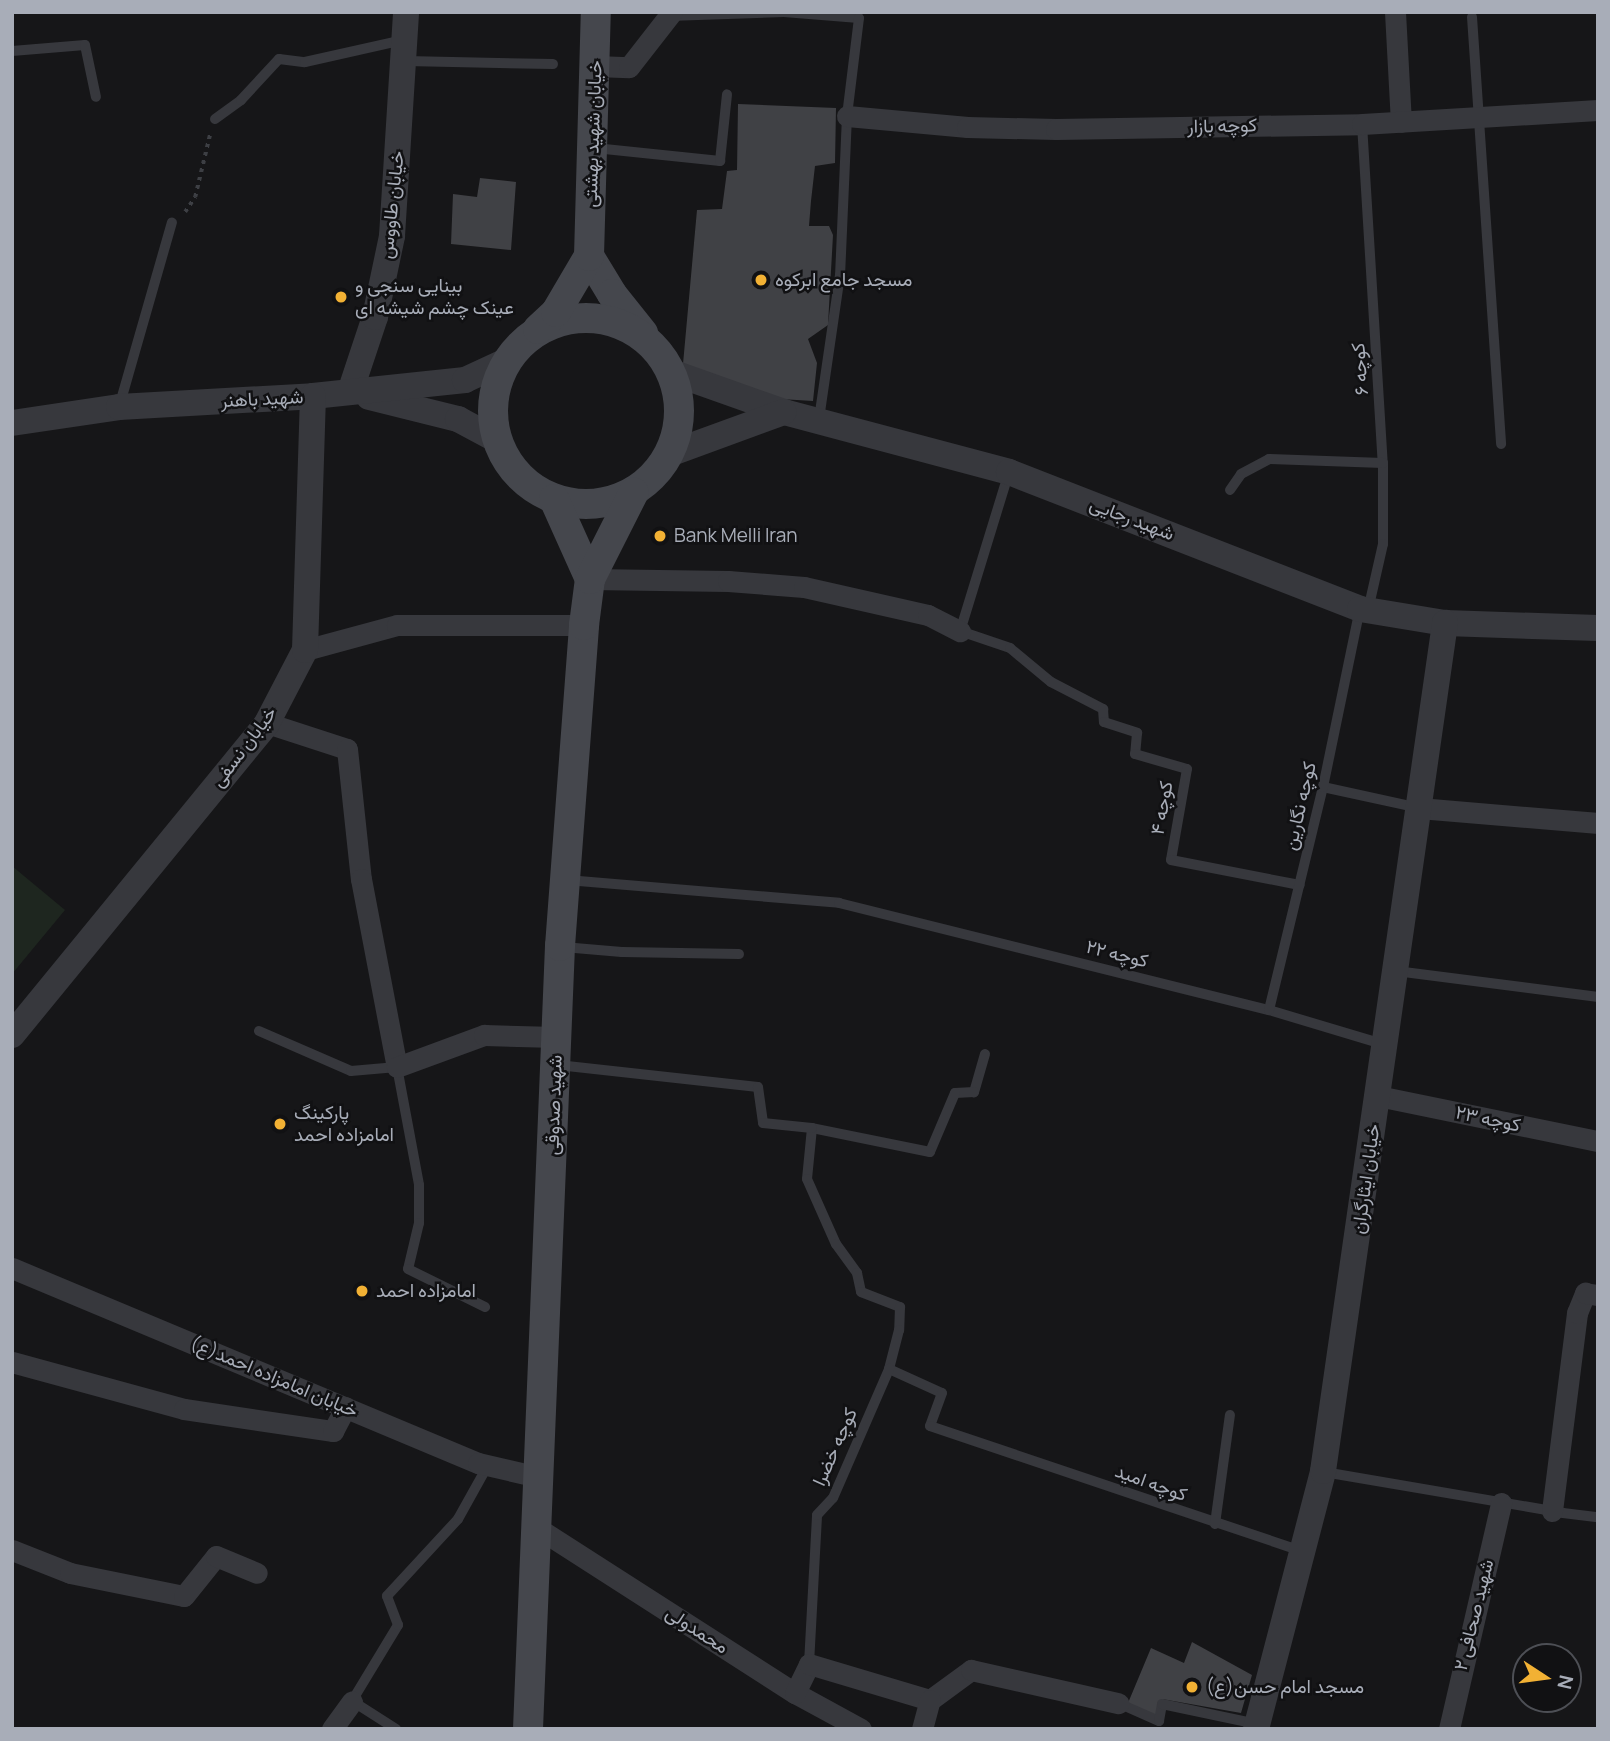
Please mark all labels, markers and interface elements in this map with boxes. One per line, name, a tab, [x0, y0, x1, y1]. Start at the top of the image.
street label: خیابان شهید بهشتی	[579, 60, 607, 208]
street label: کوچه بازار	[1187, 114, 1257, 138]
street label: خیابان طاووس	[375, 150, 409, 260]
place label: مسجد جامع ابرکوه	[775, 269, 912, 291]
marker: مسجد جامع ابرکوه	[753, 272, 769, 288]
place label: بینایی سنجی و عینک چشم شیشه ای	[355, 275, 514, 319]
marker: بینایی سنجی و عینک چشم شیشه ای	[333, 289, 349, 305]
street label: کوچه ۶	[1347, 342, 1373, 396]
street label: شهید باهنر	[220, 385, 304, 413]
street label: شهید رجایی	[1086, 492, 1178, 546]
place label: Bank Melli Iran	[674, 525, 798, 547]
marker: Bank Melli Iran	[652, 528, 668, 544]
street label: خیابان نسفی	[206, 702, 282, 792]
street label: کوچه نگارین	[1279, 760, 1321, 852]
street label: کوچه ۴	[1146, 779, 1178, 837]
street label: کوچه ۲۲	[1084, 935, 1150, 973]
street label: شهید صدوقی	[541, 1054, 567, 1156]
street label: کوچه ۲۳	[1453, 1101, 1523, 1137]
place label: پارکینگ امامزاده احمد	[294, 1102, 394, 1146]
marker: پارکینگ امامزاده احمد	[272, 1116, 288, 1132]
street label: خیابان ایثارگران	[1347, 1123, 1385, 1235]
place label: امامزاده احمد	[376, 1280, 476, 1302]
marker: امامزاده احمد	[354, 1283, 370, 1299]
street label: خیابان امامزاده احمد(ع)	[187, 1331, 361, 1423]
street label: کوچه خضرا	[808, 1405, 862, 1489]
street label: کوچه امید	[1112, 1459, 1190, 1507]
street label: شهید صحافی ۲	[1449, 1557, 1499, 1673]
street label: محمدولی	[661, 1601, 733, 1659]
north arrow	[1512, 1643, 1582, 1713]
text: N	[1551, 1673, 1580, 1692]
place label: مسجد امام حسن(ع)	[1206, 1676, 1364, 1698]
marker: مسجد امام حسن(ع)	[1184, 1679, 1200, 1695]

